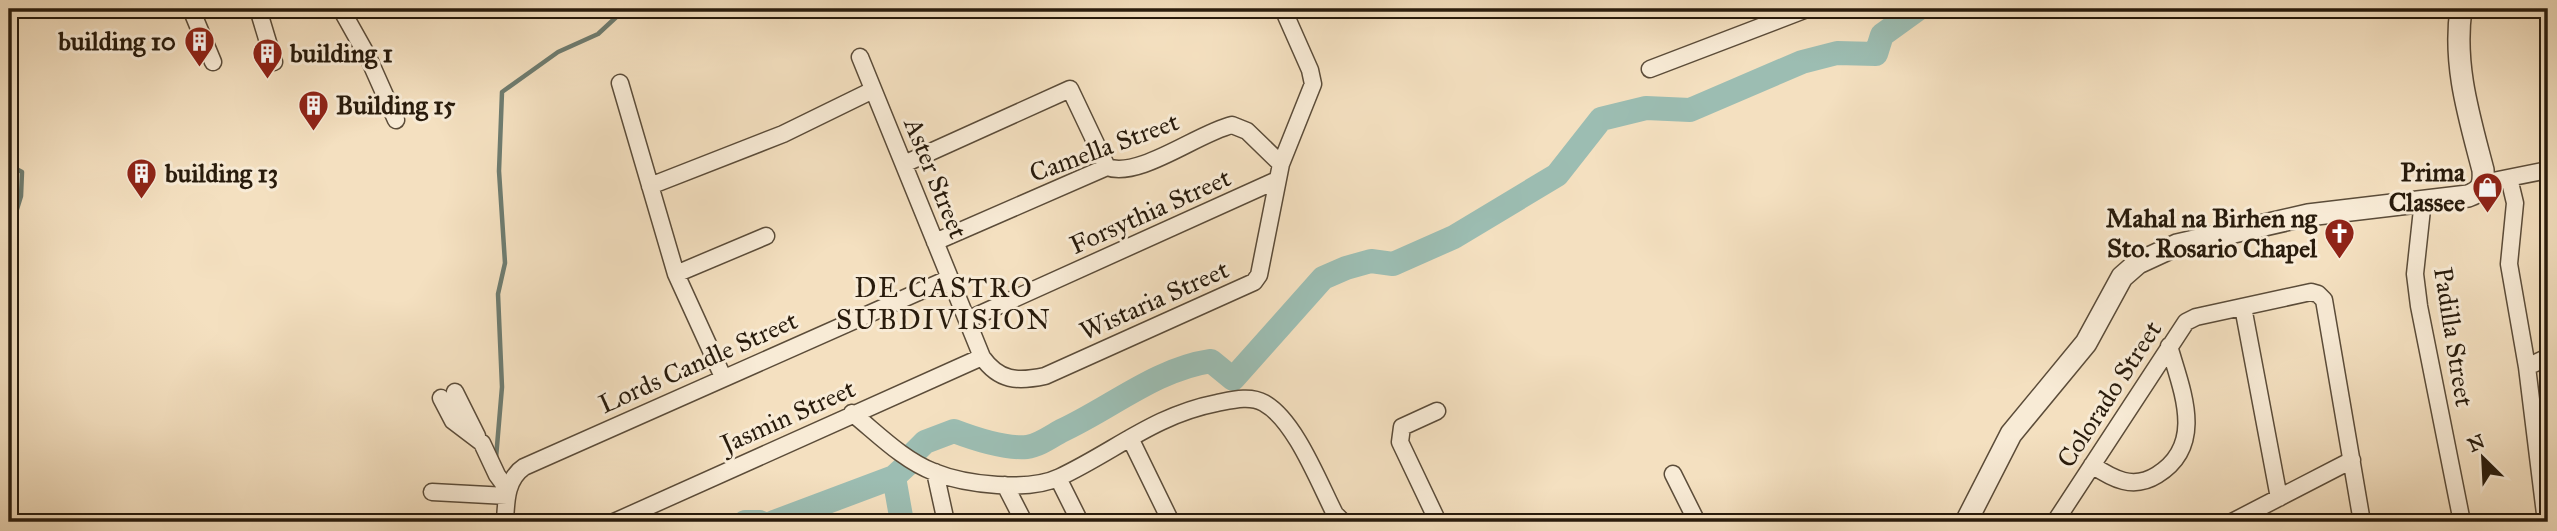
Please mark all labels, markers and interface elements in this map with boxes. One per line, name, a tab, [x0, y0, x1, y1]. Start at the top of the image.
building icon: building 10	[182, 24, 216, 68]
place label: building 10	[57, 25, 176, 58]
building icon: building 1	[250, 36, 284, 80]
place label: building 1	[289, 37, 393, 70]
building icon: Building 15	[296, 88, 330, 132]
place label: Building 15	[336, 89, 456, 122]
street label: Camella Street	[1025, 105, 1183, 189]
street label: Aster Street	[897, 112, 975, 243]
building icon: building 13	[125, 156, 159, 200]
place label: Prima Classee	[2389, 156, 2466, 218]
place label: building 13	[164, 157, 278, 190]
street label: Forsythia Street	[1064, 161, 1236, 261]
shop icon: Prima Classee	[2471, 170, 2505, 214]
place label: Mahal na Birhen ng Sto. Rosario Chapel	[2106, 202, 2318, 264]
church icon: Mahal na Birhen ng Sto. Rosario Chapel	[2323, 216, 2357, 260]
street label: Wistaria Street	[1075, 253, 1233, 347]
street label: Padilla Street	[2427, 265, 2481, 409]
district label: DE CASTRO SUBDIVISION	[836, 270, 1052, 337]
street label: Lords Candle Street	[594, 304, 802, 420]
street label: Colorado Street	[2050, 315, 2168, 473]
street label: Jasmin Street	[713, 372, 860, 461]
north arrow	[2448, 422, 2518, 492]
text: N	[2464, 429, 2488, 457]

